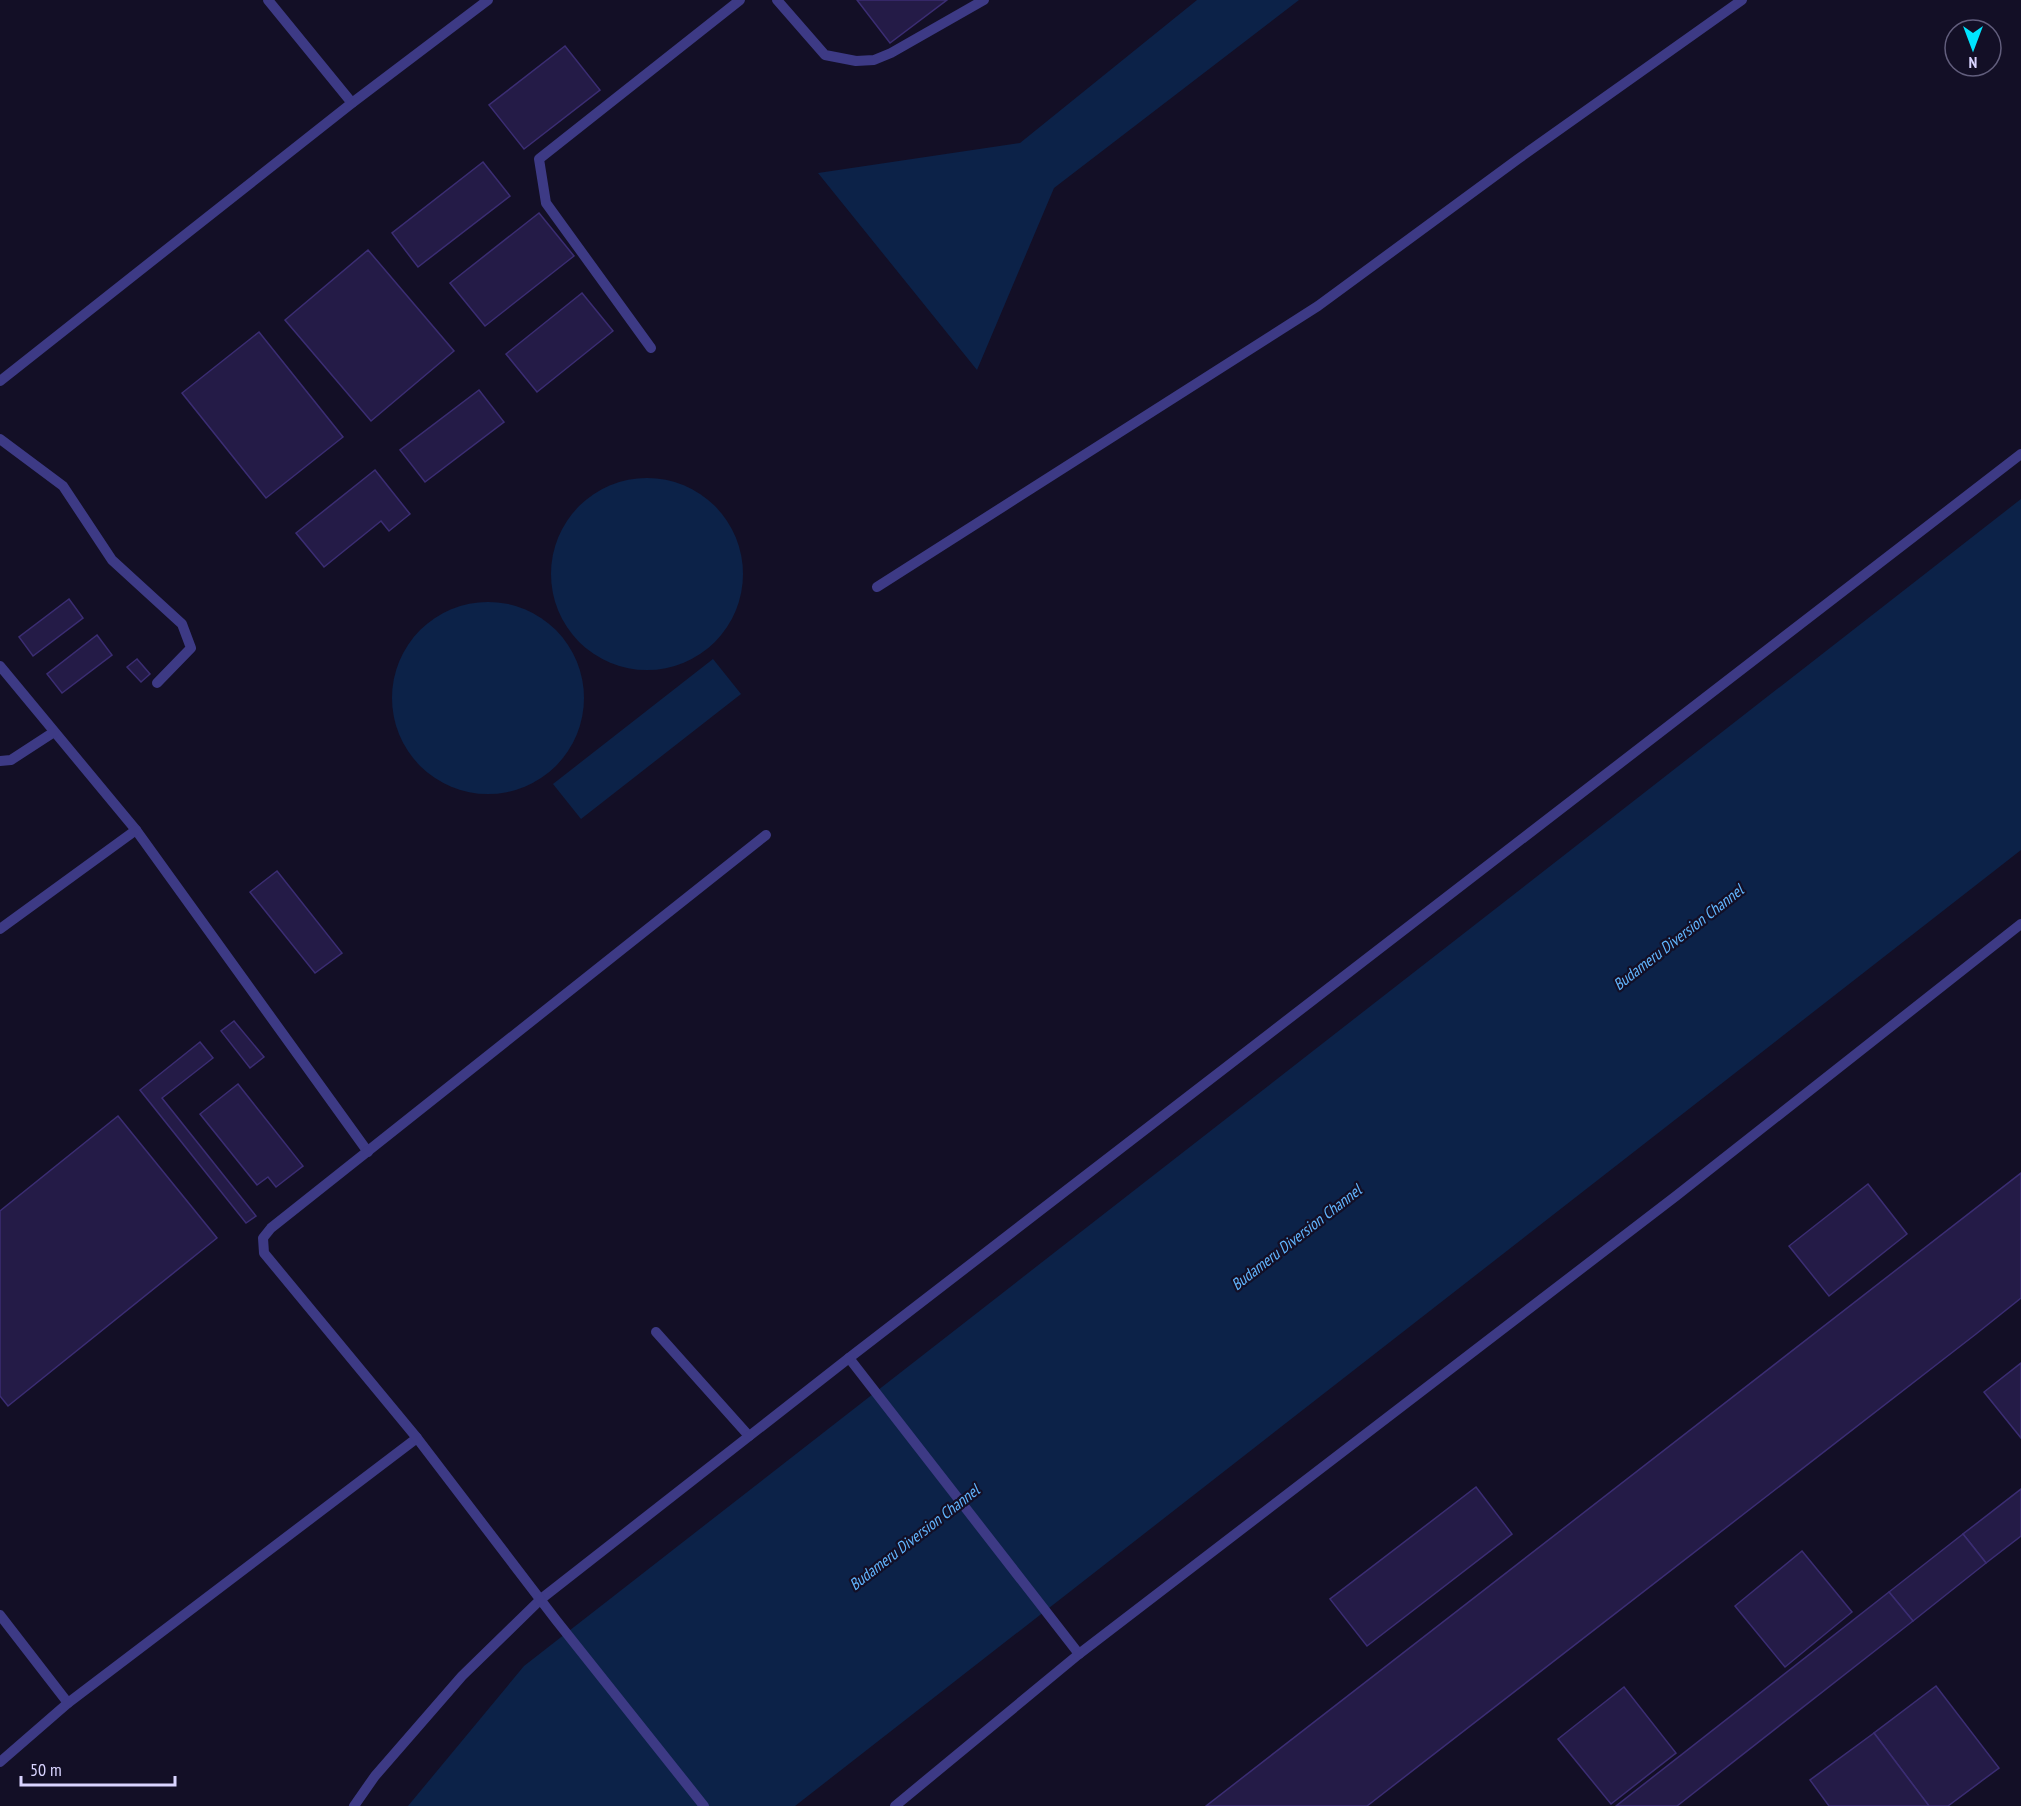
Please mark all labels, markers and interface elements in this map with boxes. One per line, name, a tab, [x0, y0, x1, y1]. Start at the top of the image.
north arrow	[1943, 18, 2003, 78]
text: N	[1969, 53, 1977, 73]
water label: Budameru Diversion Channel	[1609, 879, 1748, 994]
water label: Budameru Diversion Channel	[1227, 1179, 1366, 1294]
water label: Budameru Diversion Channel	[845, 1479, 984, 1594]
scale bar	[21, 1749, 176, 1787]
text: 50 m	[30, 1758, 62, 1781]

